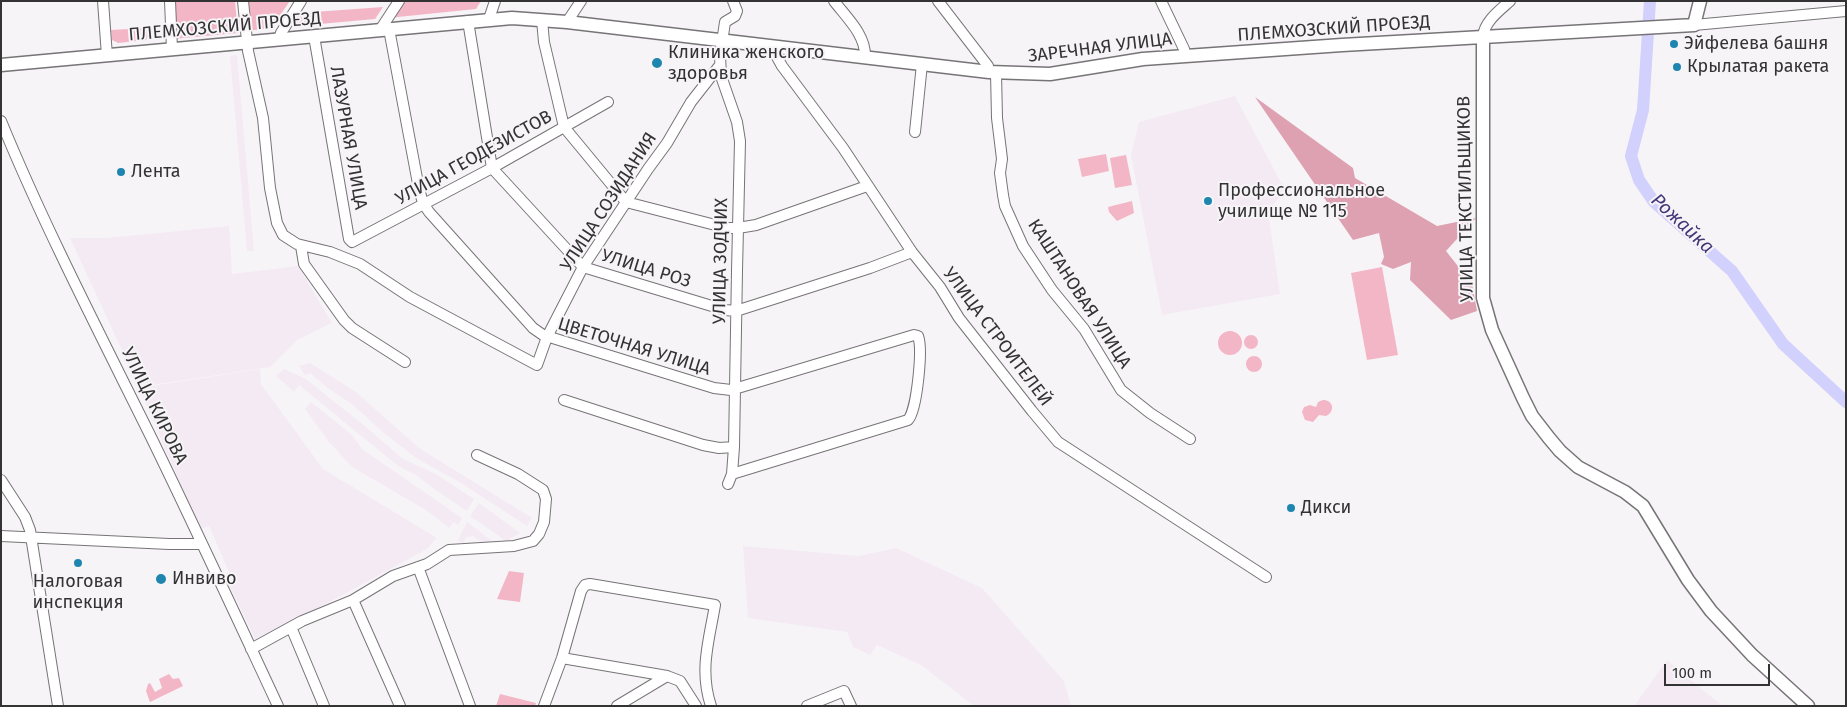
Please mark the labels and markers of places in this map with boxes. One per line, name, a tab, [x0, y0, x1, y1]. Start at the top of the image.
place label: Эйфелева башня	[1684, 33, 1828, 55]
marker: Эйфелева башня	[1668, 38, 1680, 50]
place label: Клиника женского здоровья	[668, 42, 824, 84]
marker: Клиника женского здоровья	[650, 56, 664, 70]
place label: Крылатая ракета	[1687, 56, 1829, 78]
marker: Крылатая ракета	[1671, 61, 1683, 73]
place label: Лента	[131, 161, 181, 183]
marker: Лента	[115, 166, 127, 178]
place label: Профессиональное училище № 115	[1218, 180, 1385, 222]
marker: Профессиональное училище № 115	[1202, 195, 1214, 207]
place label: Дикси	[1301, 497, 1351, 519]
marker: Дикси	[1285, 502, 1297, 514]
marker: Налоговая инспекция	[72, 557, 84, 569]
place label: Инвиво	[172, 568, 237, 590]
place label: Налоговая инспекция	[32, 571, 124, 614]
marker: Инвиво	[154, 572, 168, 586]

